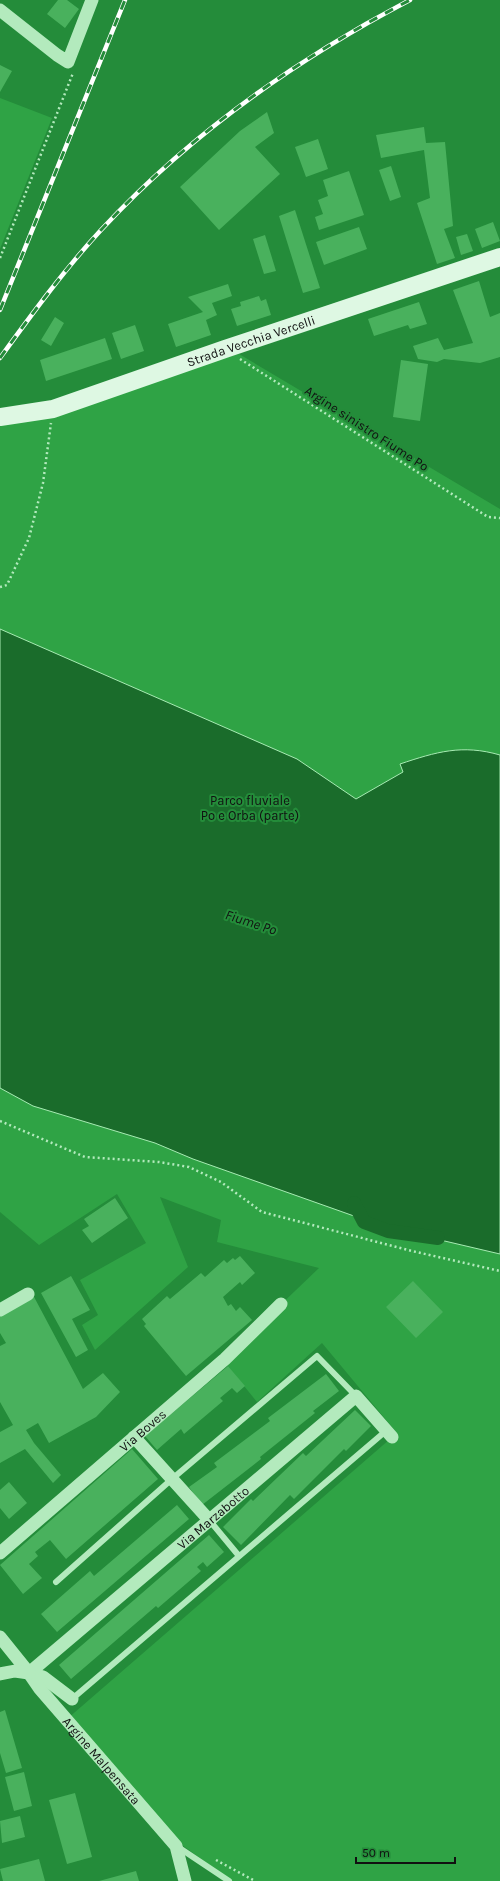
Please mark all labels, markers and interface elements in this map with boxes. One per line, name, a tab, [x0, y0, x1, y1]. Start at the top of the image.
street label: Strada Vecchia Vercelli	[185, 312, 317, 370]
street label: Argine sinistro Fiume Po	[302, 383, 431, 474]
park label: Parco fluviale Po e Orba (parte)	[201, 793, 299, 823]
water label: Fiume Po	[223, 906, 279, 939]
street label: Via Boves	[116, 1406, 169, 1455]
street label: Via Marzabotto	[174, 1483, 252, 1552]
street label: Argine Malpensata	[60, 1714, 144, 1808]
scale bar	[356, 1839, 455, 1865]
text: 50 m	[362, 1846, 390, 1860]

